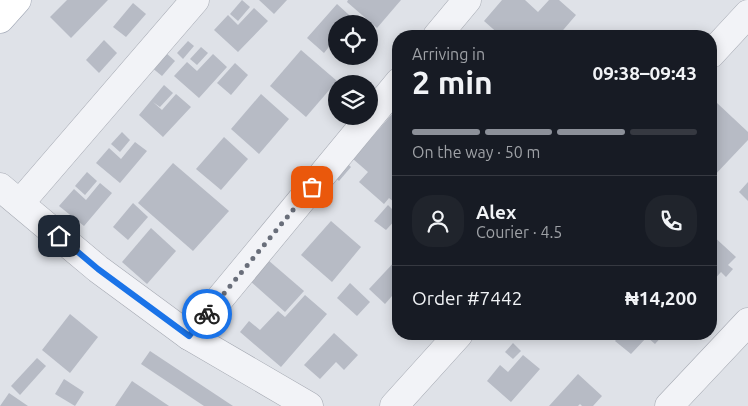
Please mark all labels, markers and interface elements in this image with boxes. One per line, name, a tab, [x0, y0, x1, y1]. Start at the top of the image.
map controls	[328, 15, 378, 125]
button: locate	[328, 15, 378, 65]
text: Arriving in	[412, 45, 485, 63]
text: 09:38–09:43	[592, 62, 697, 84]
text: 2 min	[412, 64, 493, 100]
button: layers	[328, 75, 378, 125]
text: On the way · 50 m	[412, 143, 540, 161]
pin	[291, 166, 333, 208]
icon: bag	[298, 173, 326, 201]
button: person	[412, 195, 464, 247]
button: phone	[645, 195, 697, 247]
text: Alex	[476, 201, 516, 223]
pin	[38, 215, 80, 257]
icon: home	[45, 222, 73, 250]
text: Courier · 4.5	[476, 223, 562, 241]
text: Order #7442	[412, 287, 522, 309]
text: ₦14,200	[625, 287, 697, 309]
courier	[182, 289, 232, 339]
icon: bike	[193, 300, 221, 328]

